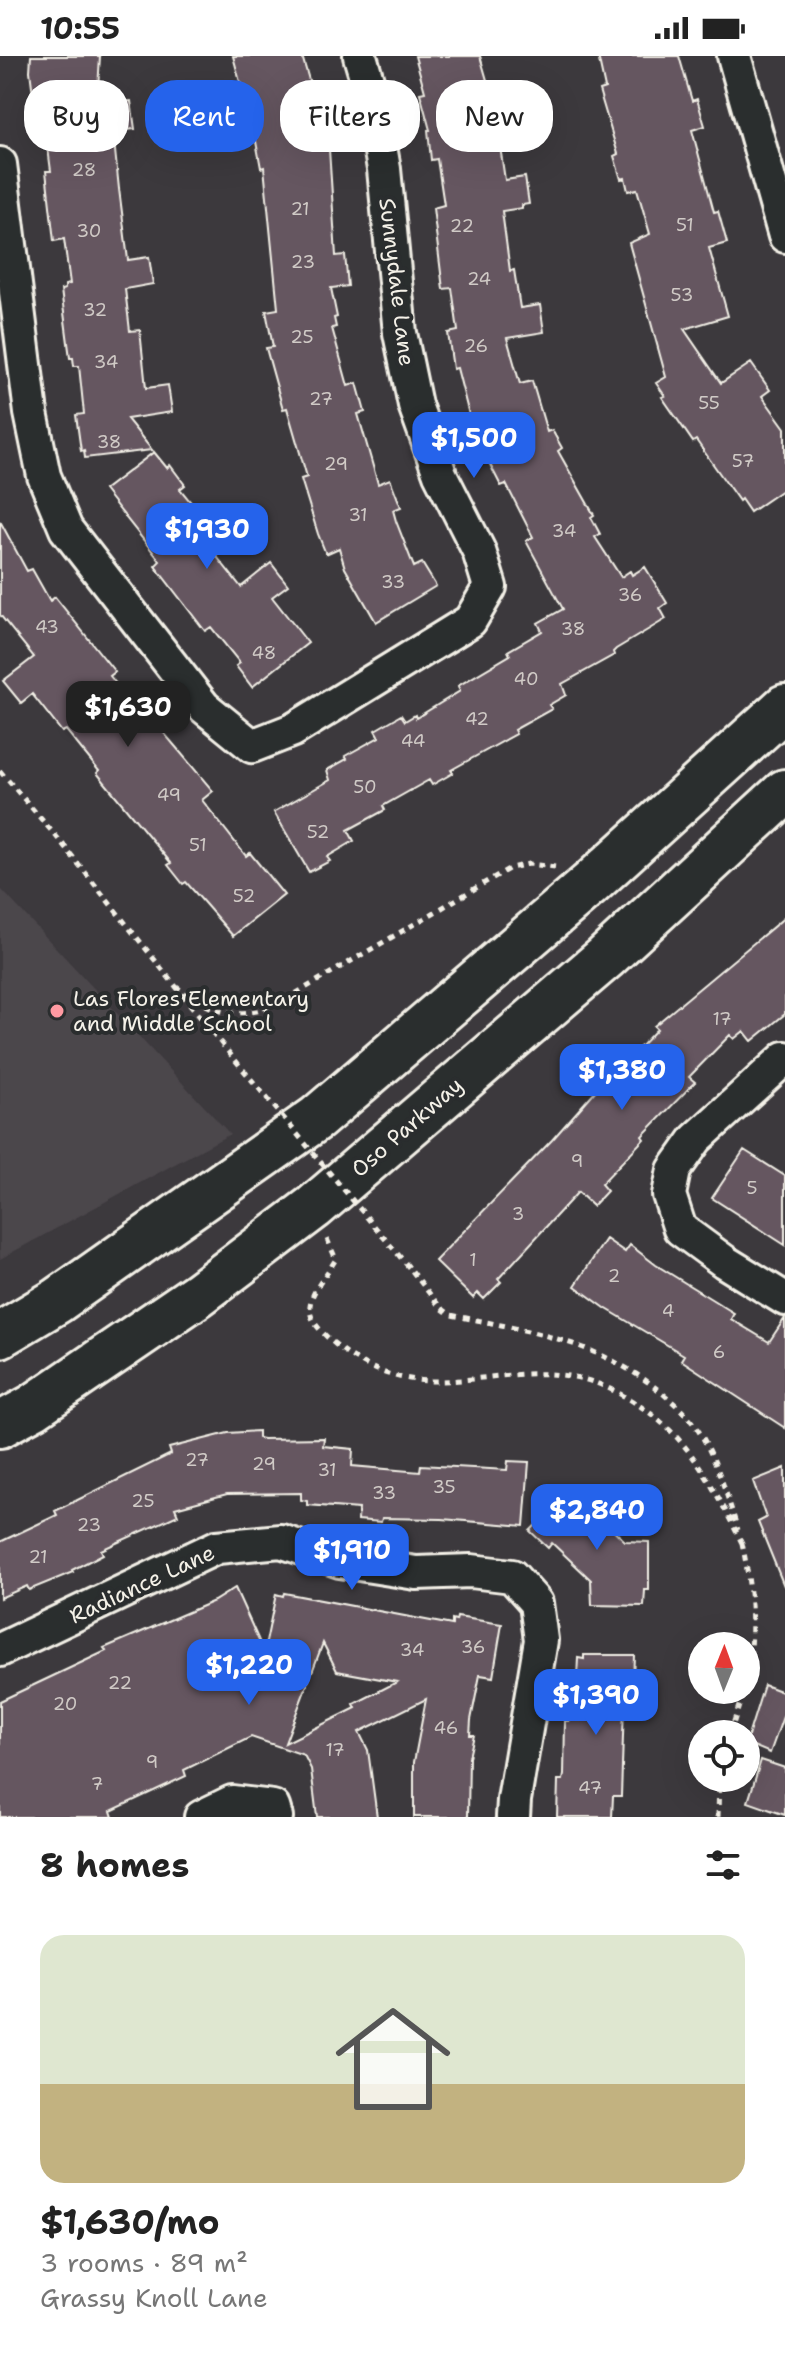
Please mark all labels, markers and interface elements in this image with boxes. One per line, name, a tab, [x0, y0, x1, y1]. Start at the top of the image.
text: 10:55	[40, 8, 120, 49]
chip: Buy	[24, 80, 129, 152]
chip: Rent	[145, 80, 264, 152]
chip: Filters	[280, 80, 420, 152]
chip: New	[436, 80, 553, 152]
house number: 28	[72, 158, 96, 182]
street label: Sunnydale Lane	[372, 196, 422, 368]
house number: 21	[290, 197, 310, 221]
house number: 51	[676, 213, 694, 237]
house number: 22	[450, 214, 474, 238]
house number: 30	[77, 219, 101, 243]
house number: 23	[291, 250, 315, 274]
house number: 24	[467, 267, 491, 291]
house number: 53	[671, 283, 693, 307]
house number: 32	[83, 298, 107, 322]
house number: 25	[290, 325, 314, 349]
house number: 26	[464, 334, 488, 358]
house number: 34	[94, 350, 118, 374]
house number: 27	[309, 387, 333, 411]
house number: 55	[698, 391, 720, 415]
pin: $1,500	[409, 412, 539, 480]
text: $1,500	[430, 420, 518, 455]
house number: 38	[97, 430, 121, 454]
house number: 57	[732, 449, 754, 473]
house number: 29	[324, 452, 348, 476]
pin: $1,930	[142, 503, 272, 571]
house number: 31	[348, 503, 368, 527]
text: $1,930	[164, 511, 250, 546]
house number: 34	[552, 519, 576, 543]
house number: 33	[381, 570, 405, 594]
house number: 36	[618, 583, 642, 607]
house number: 43	[35, 615, 59, 639]
house number: 38	[561, 617, 585, 641]
house number: 48	[252, 641, 276, 665]
house number: 40	[513, 667, 539, 691]
pin: $1,630	[63, 681, 193, 749]
text: $1,630	[84, 689, 172, 724]
house number: 42	[465, 707, 489, 731]
house number: 44	[401, 729, 425, 753]
house number: 50	[353, 775, 377, 799]
house number: 49	[157, 783, 181, 807]
house number: 52	[307, 820, 329, 844]
house number: 51	[189, 833, 207, 857]
house number: 52	[233, 884, 255, 908]
place label: Las Flores Elementary and Middle School	[73, 984, 309, 1038]
marker: Las Flores Elementary and Middle School	[48, 1002, 66, 1020]
house number: 17	[712, 1007, 732, 1031]
pin: $1,380	[557, 1044, 687, 1112]
text: $1,380	[578, 1052, 666, 1087]
street label: Oso Parkway	[345, 1071, 469, 1183]
house number: 9	[571, 1149, 583, 1173]
house number: 5	[746, 1176, 758, 1200]
house number: 3	[512, 1202, 524, 1226]
house number: 1	[469, 1248, 477, 1272]
house number: 2	[608, 1264, 620, 1288]
house number: 4	[662, 1299, 674, 1323]
house number: 6	[713, 1340, 725, 1364]
house number: 27	[185, 1448, 209, 1472]
house number: 29	[252, 1452, 276, 1476]
house number: 31	[317, 1458, 337, 1482]
house number: 35	[432, 1475, 456, 1499]
house number: 33	[372, 1481, 396, 1505]
pin: $2,840	[532, 1484, 662, 1552]
house number: 25	[131, 1489, 155, 1513]
text: $2,840	[549, 1492, 645, 1527]
house number: 23	[77, 1513, 101, 1537]
pin: $1,910	[287, 1524, 417, 1592]
text: $1,910	[313, 1532, 391, 1567]
street label: Radiance Lane	[65, 1538, 219, 1630]
house number: 21	[28, 1545, 48, 1569]
north arrow	[688, 1632, 760, 1704]
map controls	[688, 1632, 760, 1792]
house number: 36	[461, 1635, 485, 1659]
house number: 34	[400, 1638, 424, 1662]
pin: $1,220	[184, 1639, 314, 1707]
text: $1,220	[205, 1647, 293, 1682]
pin: $1,390	[531, 1669, 661, 1737]
house number: 22	[108, 1671, 132, 1695]
text: $1,390	[552, 1677, 640, 1712]
house number: 20	[53, 1692, 77, 1716]
house number: 46	[434, 1716, 458, 1740]
button: locate	[688, 1720, 760, 1792]
house number: 17	[325, 1738, 345, 1762]
house number: 9	[146, 1750, 158, 1774]
house number: 7	[91, 1772, 103, 1796]
house number: 47	[578, 1776, 602, 1800]
text: 8 homes	[40, 1842, 189, 1888]
icon: filters	[701, 1843, 745, 1887]
icon: home	[321, 1987, 465, 2131]
text: $1,630/mo	[40, 2199, 220, 2245]
text: 3 rooms · 89 m²	[40, 2245, 248, 2280]
text: Grassy Knoll Lane	[40, 2280, 268, 2315]

